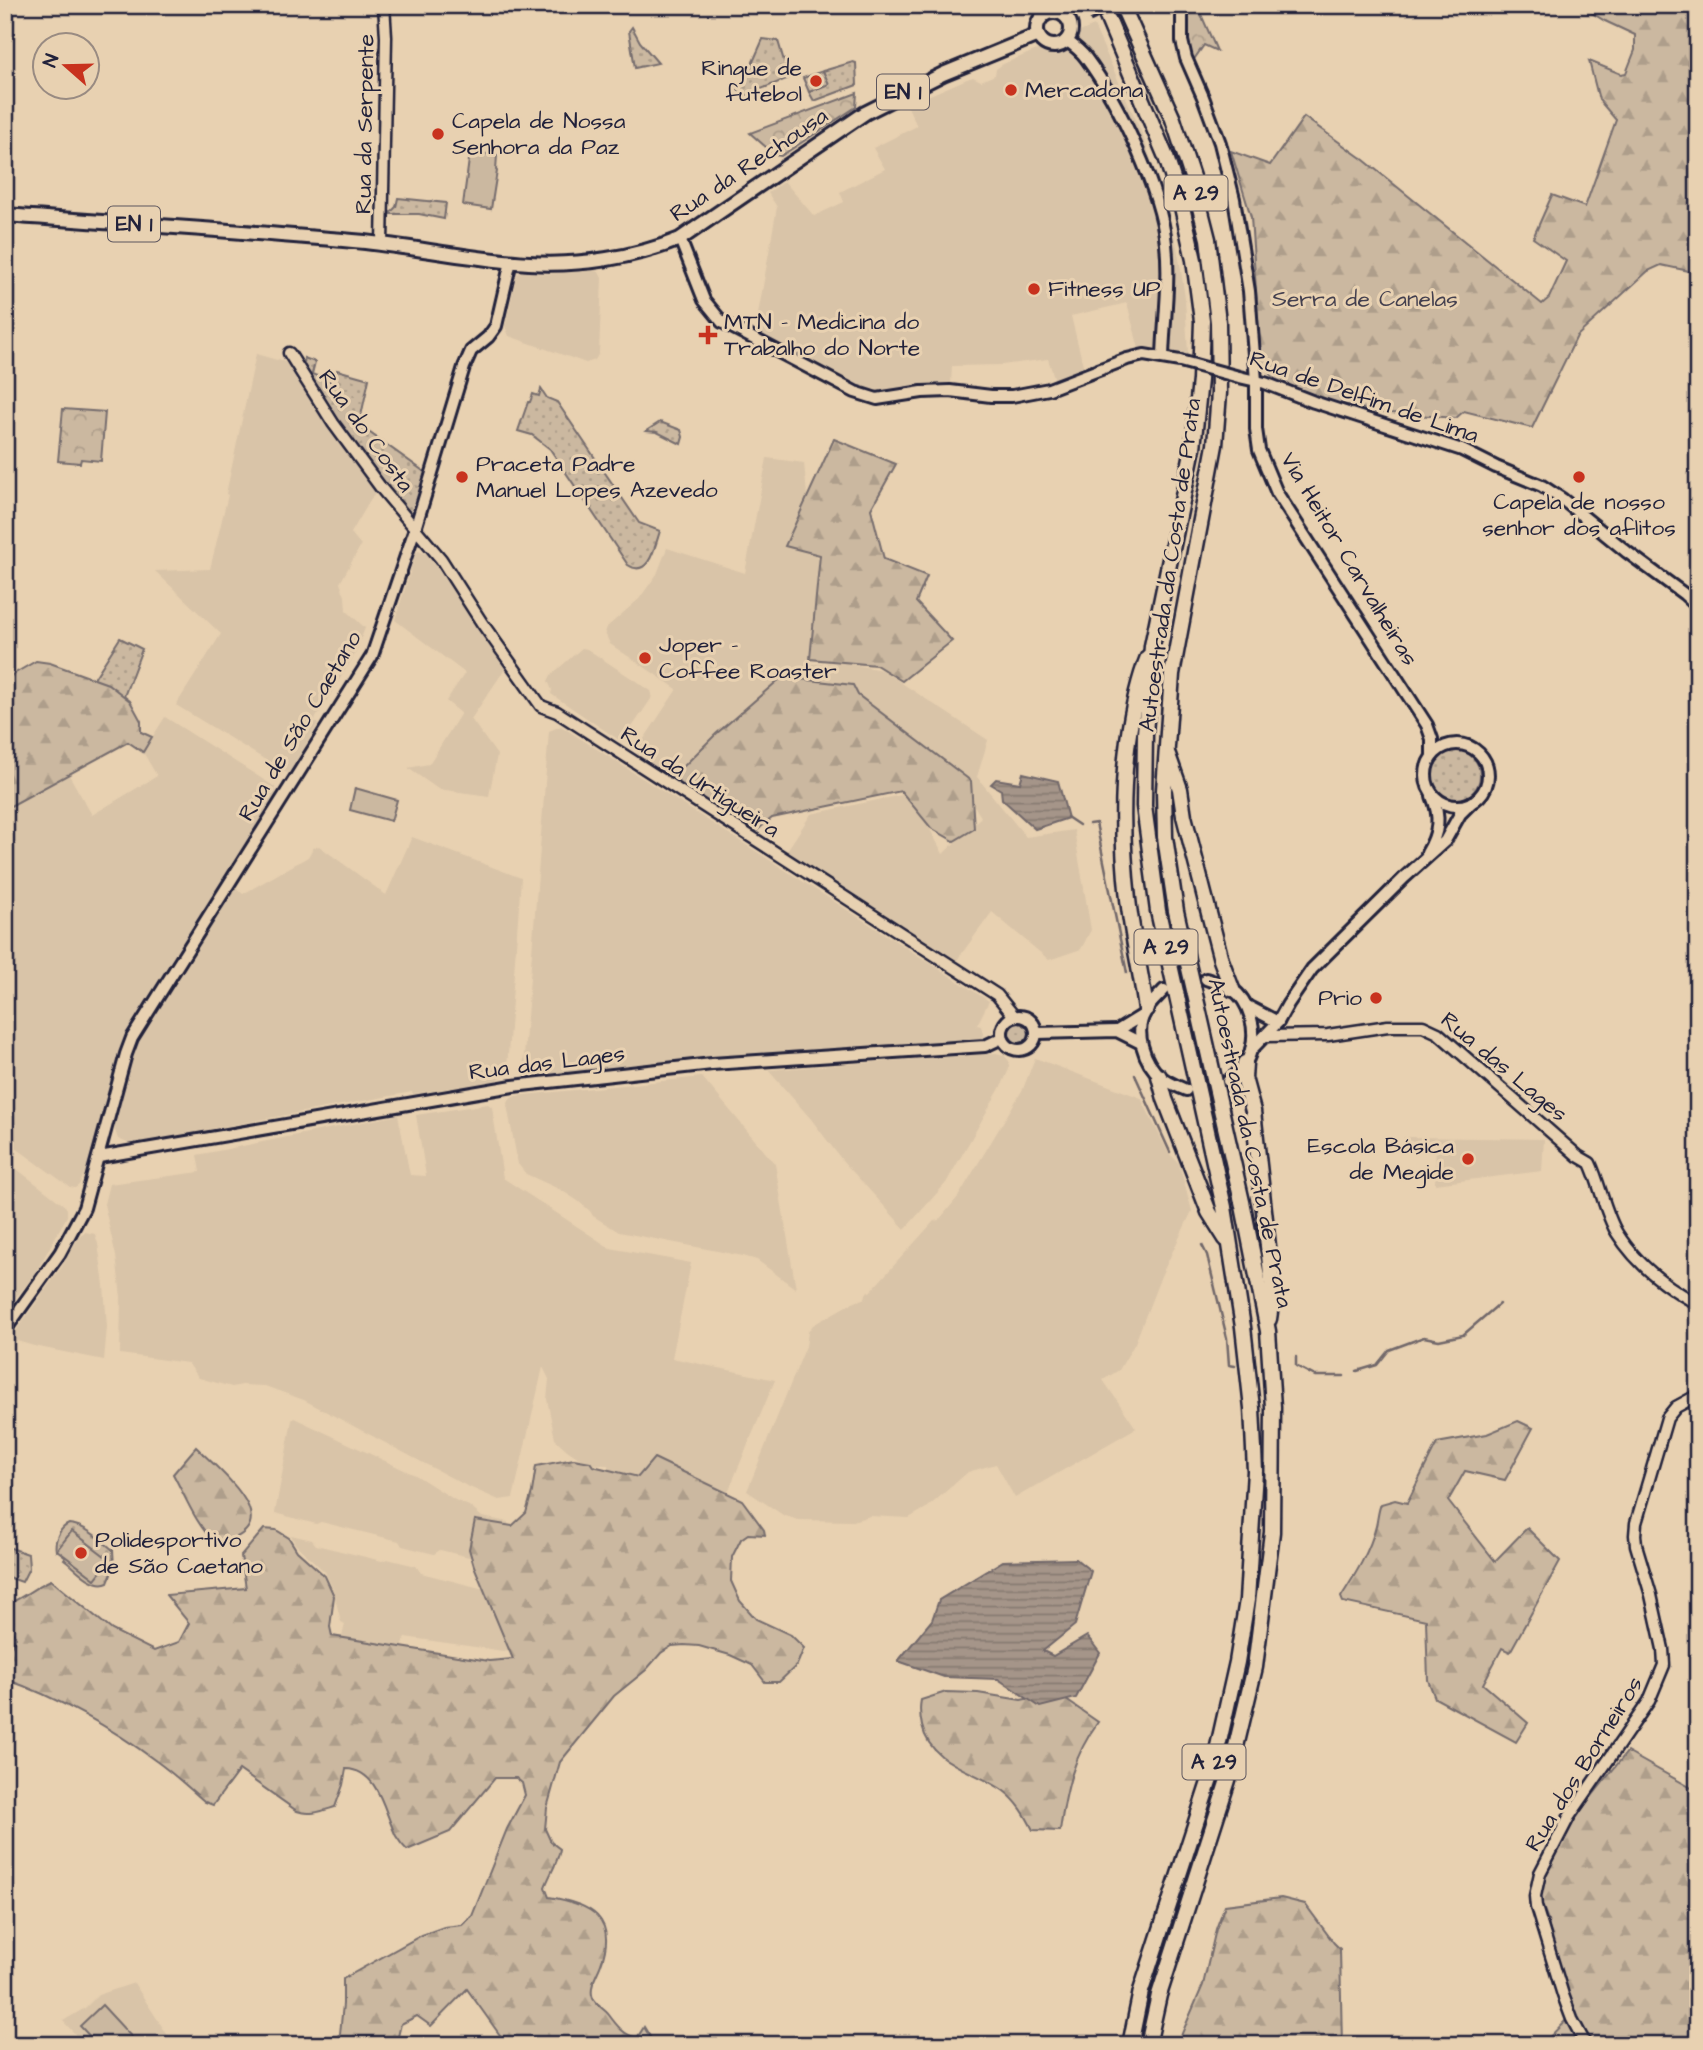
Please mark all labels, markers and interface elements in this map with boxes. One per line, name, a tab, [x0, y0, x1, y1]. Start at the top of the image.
north arrow	[32, 32, 102, 102]
street label: Rua da Serpente	[347, 34, 383, 214]
text: N	[37, 50, 66, 71]
place label: Ringue de futebol	[701, 52, 802, 110]
marker: Ringue de futebol	[808, 73, 824, 89]
road number: EN 1	[877, 74, 929, 110]
place label: Mercadona	[1025, 74, 1144, 106]
marker: Mercadona	[1003, 82, 1019, 98]
street label: Rua da Rechousa	[664, 100, 835, 230]
place label: Capela de Nossa Senhora da Paz	[452, 105, 626, 163]
marker: Capela de Nossa Senhora da Paz	[430, 126, 446, 142]
road number: A 29	[1164, 176, 1228, 210]
road number: EN 1	[108, 206, 160, 242]
place label: Fitness UP	[1048, 273, 1161, 305]
marker: Fitness UP	[1026, 281, 1042, 297]
park label: Serra de Canelas	[1272, 283, 1458, 315]
place label: MTN - Medicina do Trabalho do Norte	[724, 306, 920, 364]
marker: MTN - Medicina do Trabalho do Norte	[698, 325, 718, 345]
street label: Rua de Delfim de Lima	[1245, 343, 1483, 451]
street label: Rua do Costa	[311, 363, 422, 499]
street label: Autoestrada da Costa de Prata	[1131, 396, 1209, 734]
street label: Via Heitor Carvalheiras	[1272, 446, 1426, 672]
place label: Praceta Padre Manuel Lopes Azevedo	[476, 448, 718, 506]
marker: Praceta Padre Manuel Lopes Azevedo	[454, 469, 470, 485]
marker: Capela de nosso senhor dos aflitos	[1571, 469, 1587, 485]
place label: Capela de nosso senhor dos aflitos	[1482, 486, 1676, 544]
street label: Rua de São Caetano	[230, 625, 370, 827]
place label: Joper - Coffee Roaster	[659, 629, 837, 687]
marker: Joper - Coffee Roaster	[637, 650, 653, 666]
street label: Rua da Urtigueira	[614, 718, 786, 847]
road number: A 29	[1134, 930, 1198, 964]
street label: Autoestrada da Costa de Prata	[1199, 975, 1301, 1311]
place label: Prio	[1318, 982, 1362, 1014]
marker: Prio	[1368, 990, 1384, 1006]
street label: Rua das Lages	[1433, 1004, 1574, 1130]
street label: Rua das Lages	[467, 1038, 627, 1089]
place label: Escola Básica de Megide	[1307, 1130, 1454, 1189]
marker: Escola Básica de Megide	[1460, 1151, 1476, 1167]
place label: Polidesportivo de São Caetano	[95, 1524, 263, 1582]
marker: Polidesportivo de São Caetano	[73, 1545, 89, 1561]
street label: Rua dos Borneiros	[1517, 1670, 1651, 1858]
road number: A 29	[1182, 1744, 1246, 1780]

